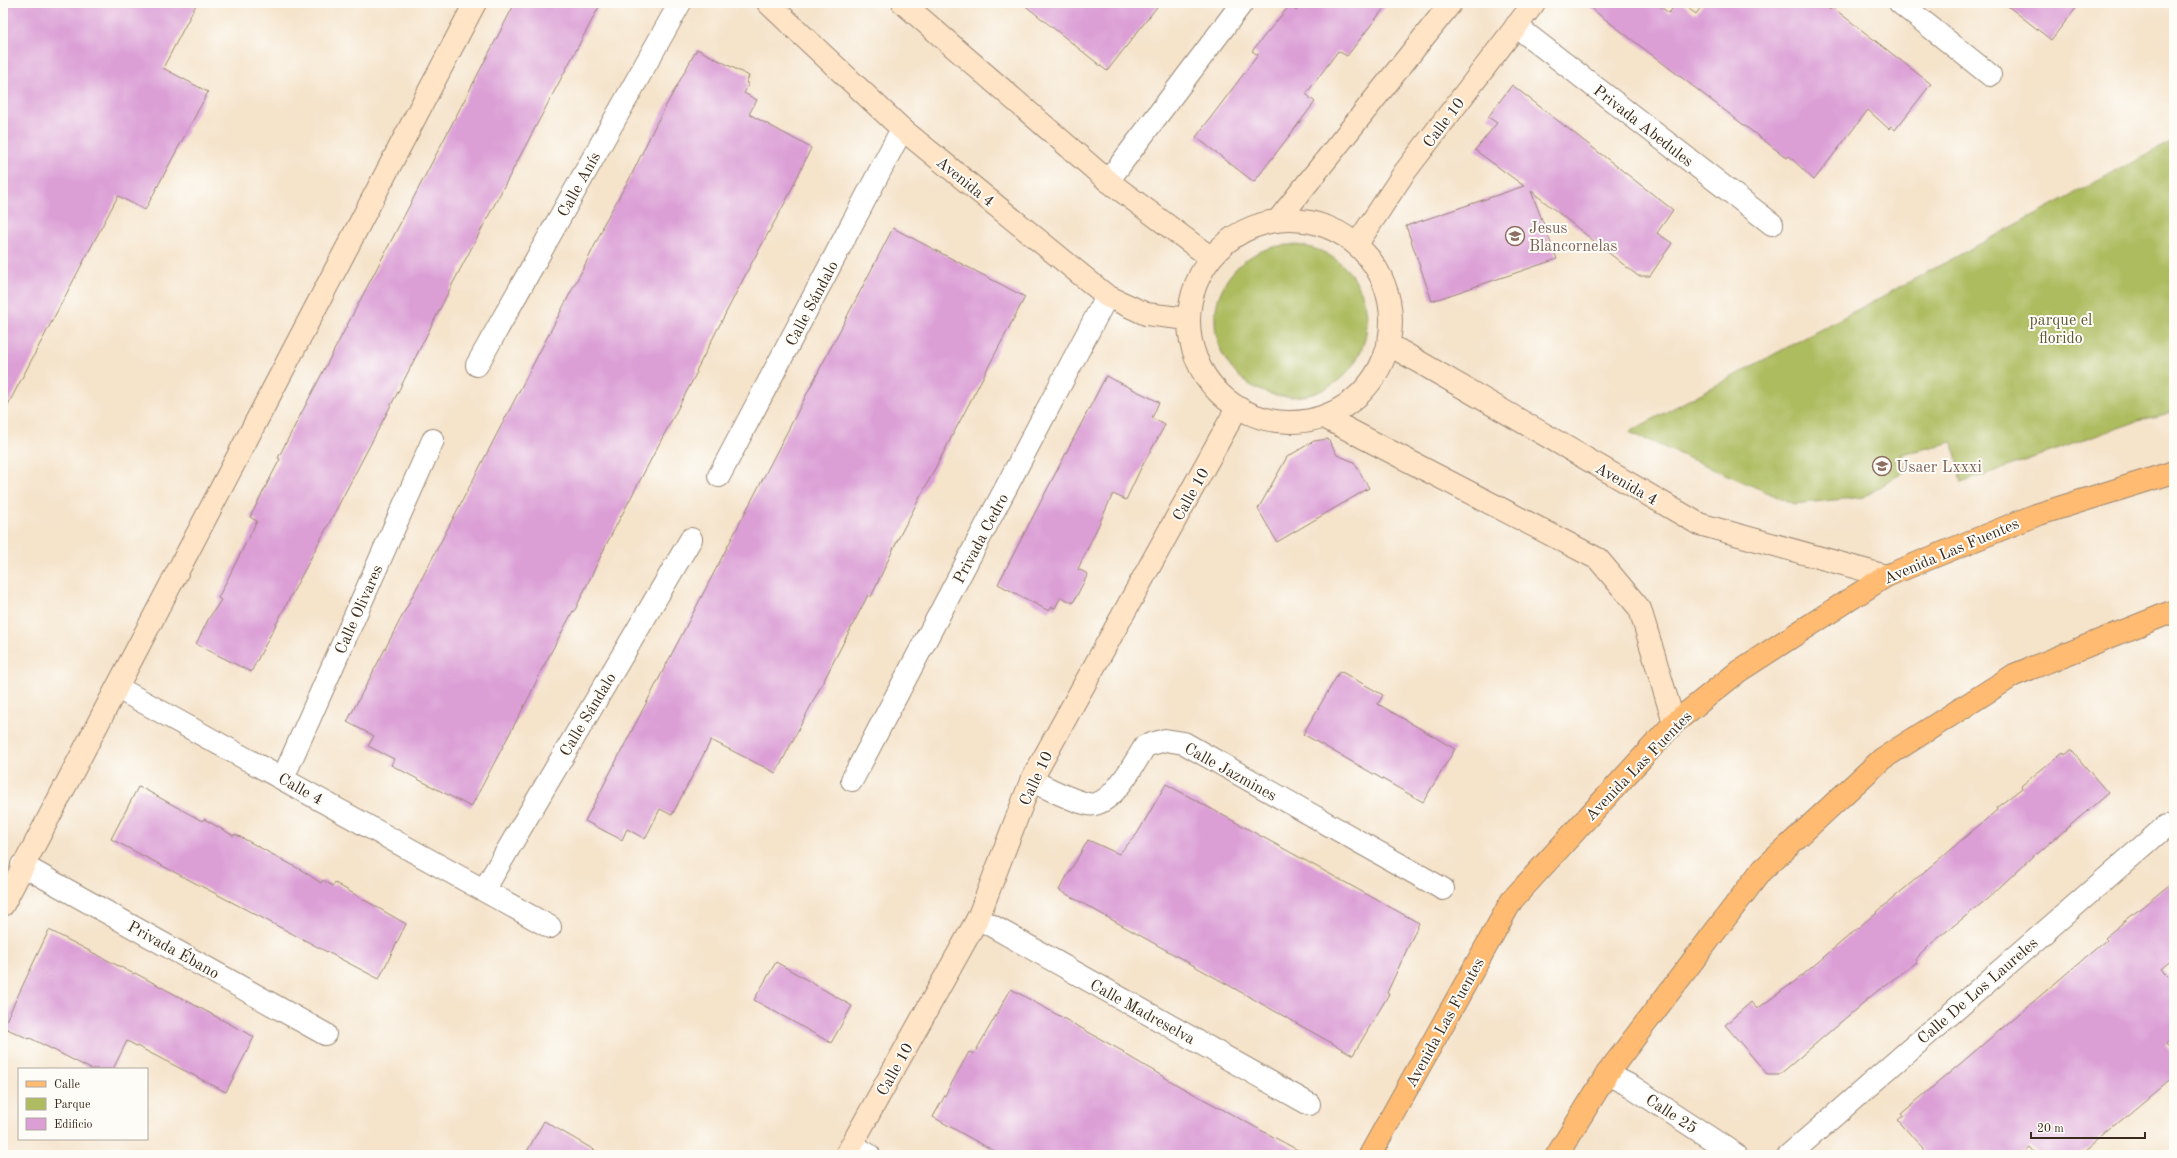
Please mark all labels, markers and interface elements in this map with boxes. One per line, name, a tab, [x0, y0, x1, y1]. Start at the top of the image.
street label: Privada Abedules	[1590, 83, 1696, 170]
street label: Calle 10	[1421, 95, 1468, 151]
street label: Calle Anís	[555, 150, 604, 220]
street label: Avenida 4	[933, 155, 997, 211]
place label: Jesus Blancornelas	[1529, 221, 1618, 255]
school or university icon: Jesus Blancornelas	[1504, 225, 1526, 247]
street label: Calle Sándalo	[784, 259, 842, 349]
park label: parque el florido	[2030, 313, 2092, 347]
school or university icon: Usaer Lxxxi	[1871, 455, 1893, 477]
street label: Avenida 4	[1592, 460, 1660, 509]
place label: Usaer Lxxxi	[1896, 460, 1982, 476]
street label: Calle 10	[1171, 466, 1213, 524]
street label: Privada Cedro	[951, 491, 1012, 587]
street label: Avenida Las Fuentes	[1882, 516, 2022, 588]
street label: Calle Olivares	[333, 563, 387, 657]
street label: Calle Sándalo	[558, 671, 620, 759]
street label: Avenida Las Fuentes	[1583, 709, 1696, 824]
street label: Calle Jazmines	[1181, 741, 1279, 805]
street label: Calle 10	[1017, 749, 1056, 808]
street label: Calle 4	[275, 771, 325, 808]
street label: Privada Ébano	[125, 916, 224, 983]
street label: Calle De Los Laureles	[1915, 935, 2041, 1048]
street label: Avenida Las Fuentes	[1404, 956, 1488, 1090]
street label: Calle Madreselva	[1087, 977, 1197, 1048]
street label: Calle 10	[875, 1041, 917, 1099]
legend	[18, 1068, 148, 1140]
text: Calle	[54, 1079, 80, 1091]
street label: Calle 25	[1642, 1092, 1699, 1137]
text: Parque	[54, 1099, 91, 1111]
scale bar	[2031, 1114, 2145, 1140]
text: Edificio	[54, 1119, 93, 1131]
text: 20 m	[2037, 1123, 2064, 1135]

